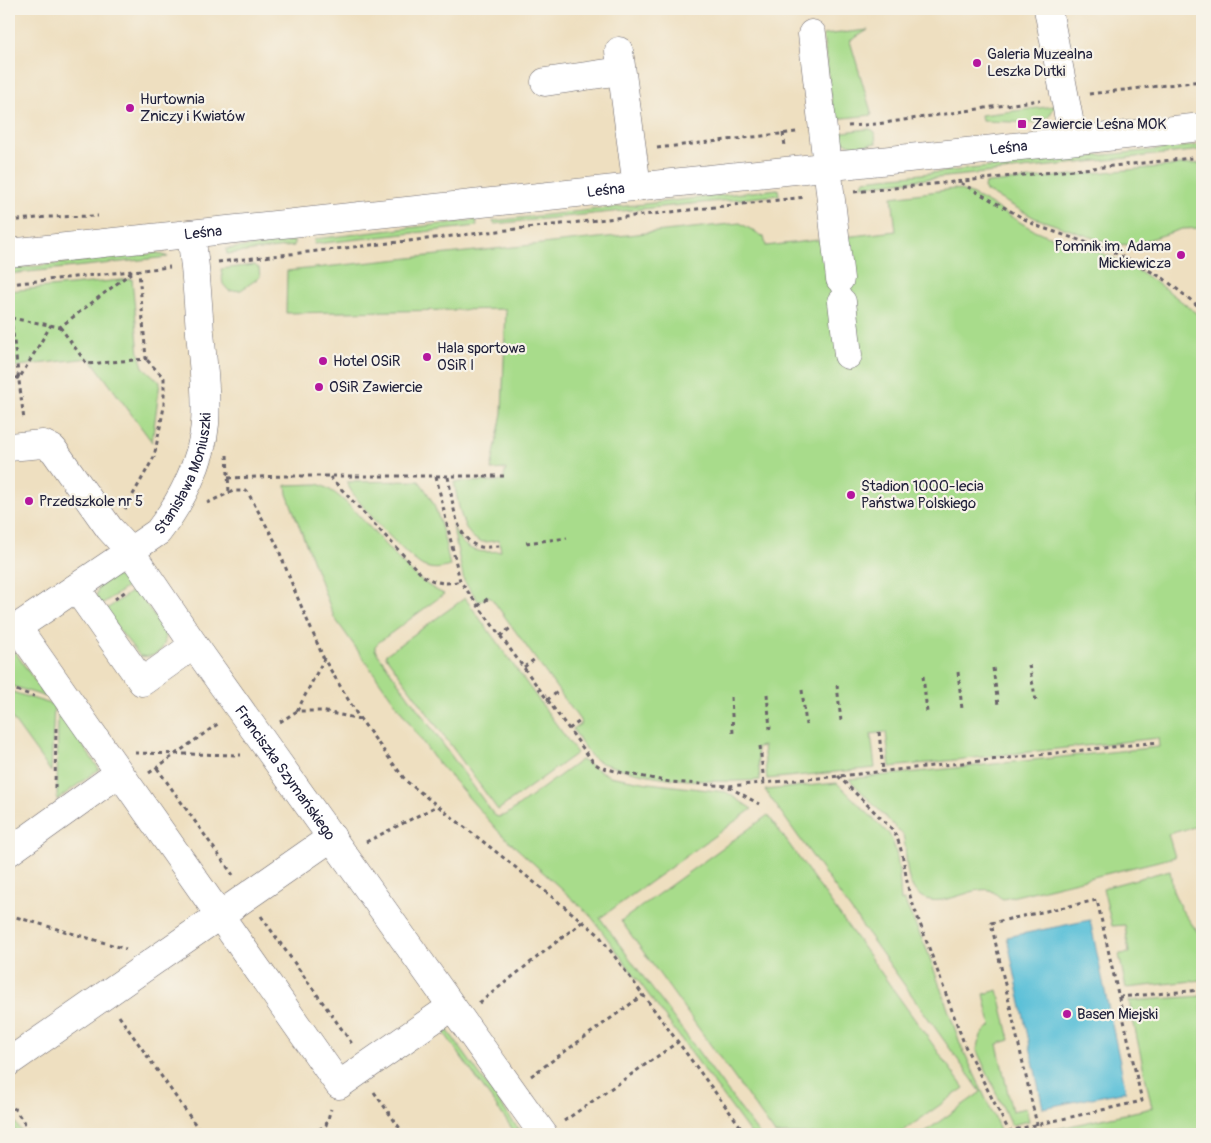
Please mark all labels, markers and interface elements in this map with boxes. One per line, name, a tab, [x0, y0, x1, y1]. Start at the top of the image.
place label: Galeria Muzealna Leszka Dutki	[987, 45, 1093, 81]
marker: Galeria Muzealna Leszka Dutki	[971, 57, 983, 69]
place label: Hurtownia Zniczy i Kwiatów	[140, 90, 245, 126]
marker: Hurtownia Zniczy i Kwiatów	[124, 102, 136, 114]
place label: Zawiercie Leśna MOK	[1032, 115, 1166, 134]
marker: Zawiercie Leśna MOK	[1016, 118, 1028, 130]
street label: Leśna	[989, 136, 1028, 159]
street label: Leśna	[586, 179, 626, 202]
street label: Leśna	[183, 222, 223, 244]
place label: Pomnik im. Adama Mickiewicza	[1055, 237, 1171, 273]
marker: Pomnik im. Adama Mickiewicza	[1175, 249, 1187, 261]
place label: Hala sportowa OSiR I	[437, 339, 526, 375]
marker: Hala sportowa OSiR I	[421, 351, 433, 363]
place label: Hotel OSiR	[333, 352, 401, 371]
marker: Hotel OSiR	[317, 355, 329, 367]
place label: OSiR Zawiercie	[329, 378, 423, 397]
marker: OSiR Zawiercie	[313, 381, 325, 393]
street label: Stanisława Moniuszki	[150, 412, 215, 539]
place label: Stadion 1000-lecia Państwa Polskiego	[861, 477, 984, 513]
marker: Stadion 1000-lecia Państwa Polskiego	[845, 489, 857, 501]
place label: Przedszkole nr 5	[39, 492, 143, 511]
marker: Przedszkole nr 5	[23, 495, 35, 507]
street label: Franciszka Szymańskiego	[230, 702, 339, 844]
place label: Basen Miejski	[1077, 1005, 1158, 1024]
marker: Basen Miejski	[1061, 1008, 1073, 1020]

